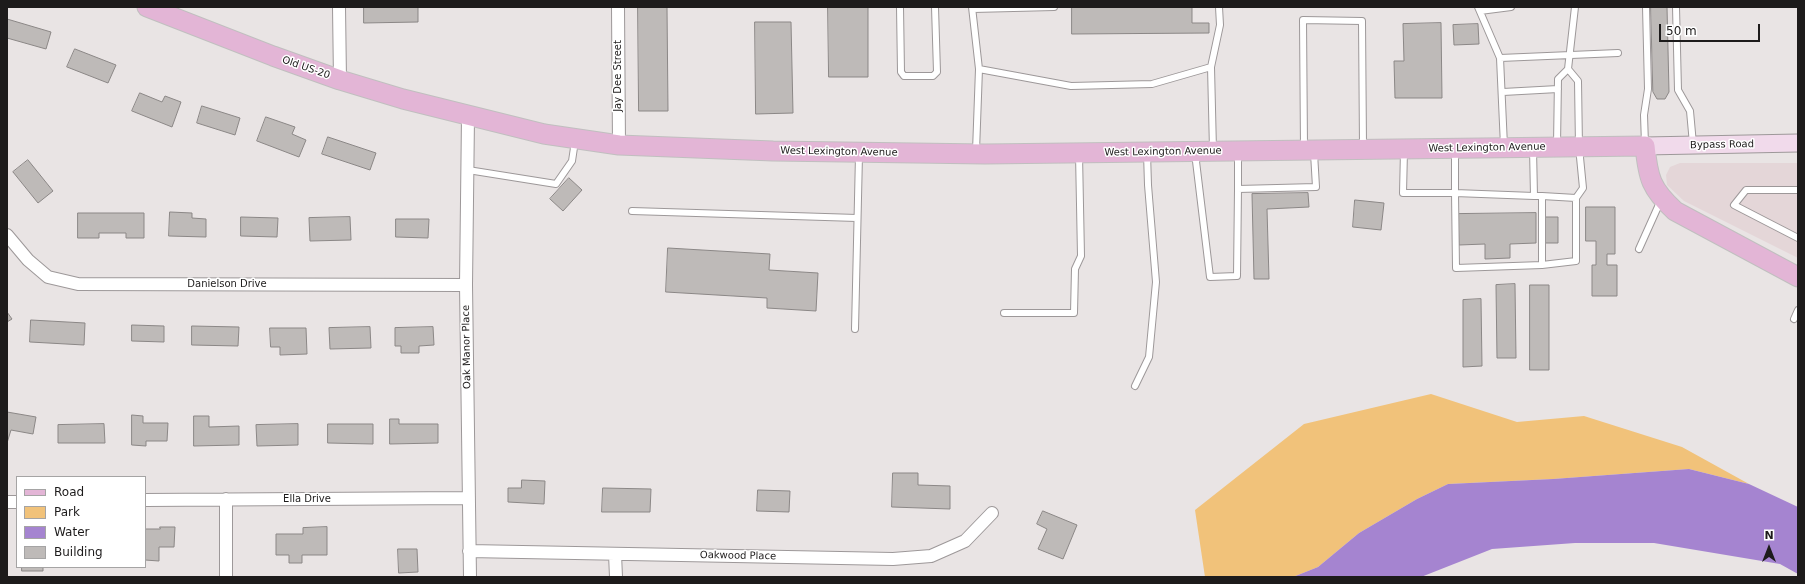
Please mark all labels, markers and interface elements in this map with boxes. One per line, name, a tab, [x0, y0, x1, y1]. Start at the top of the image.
scale bar	[1661, 16, 1762, 42]
text: 50 m	[1666, 24, 1697, 38]
street label: Jay Dee Street	[612, 40, 624, 112]
street label: Old US-20	[280, 54, 332, 82]
street label: Bypass Road	[1690, 138, 1754, 152]
street label: West Lexington Avenue	[1428, 141, 1546, 155]
street label: West Lexington Avenue	[780, 145, 898, 159]
street label: West Lexington Avenue	[1104, 145, 1222, 159]
street label: Danielson Drive	[187, 278, 267, 290]
street label: Oak Manor Place	[460, 305, 474, 389]
legend	[16, 476, 146, 568]
text: Road	[54, 485, 84, 499]
street label: Ella Drive	[283, 493, 331, 505]
text: Park	[54, 505, 80, 519]
text: Water	[54, 525, 89, 539]
north arrow	[1749, 528, 1789, 568]
text: N	[1764, 529, 1774, 542]
text: Building	[54, 545, 103, 559]
street label: Oakwood Place	[700, 549, 776, 563]

